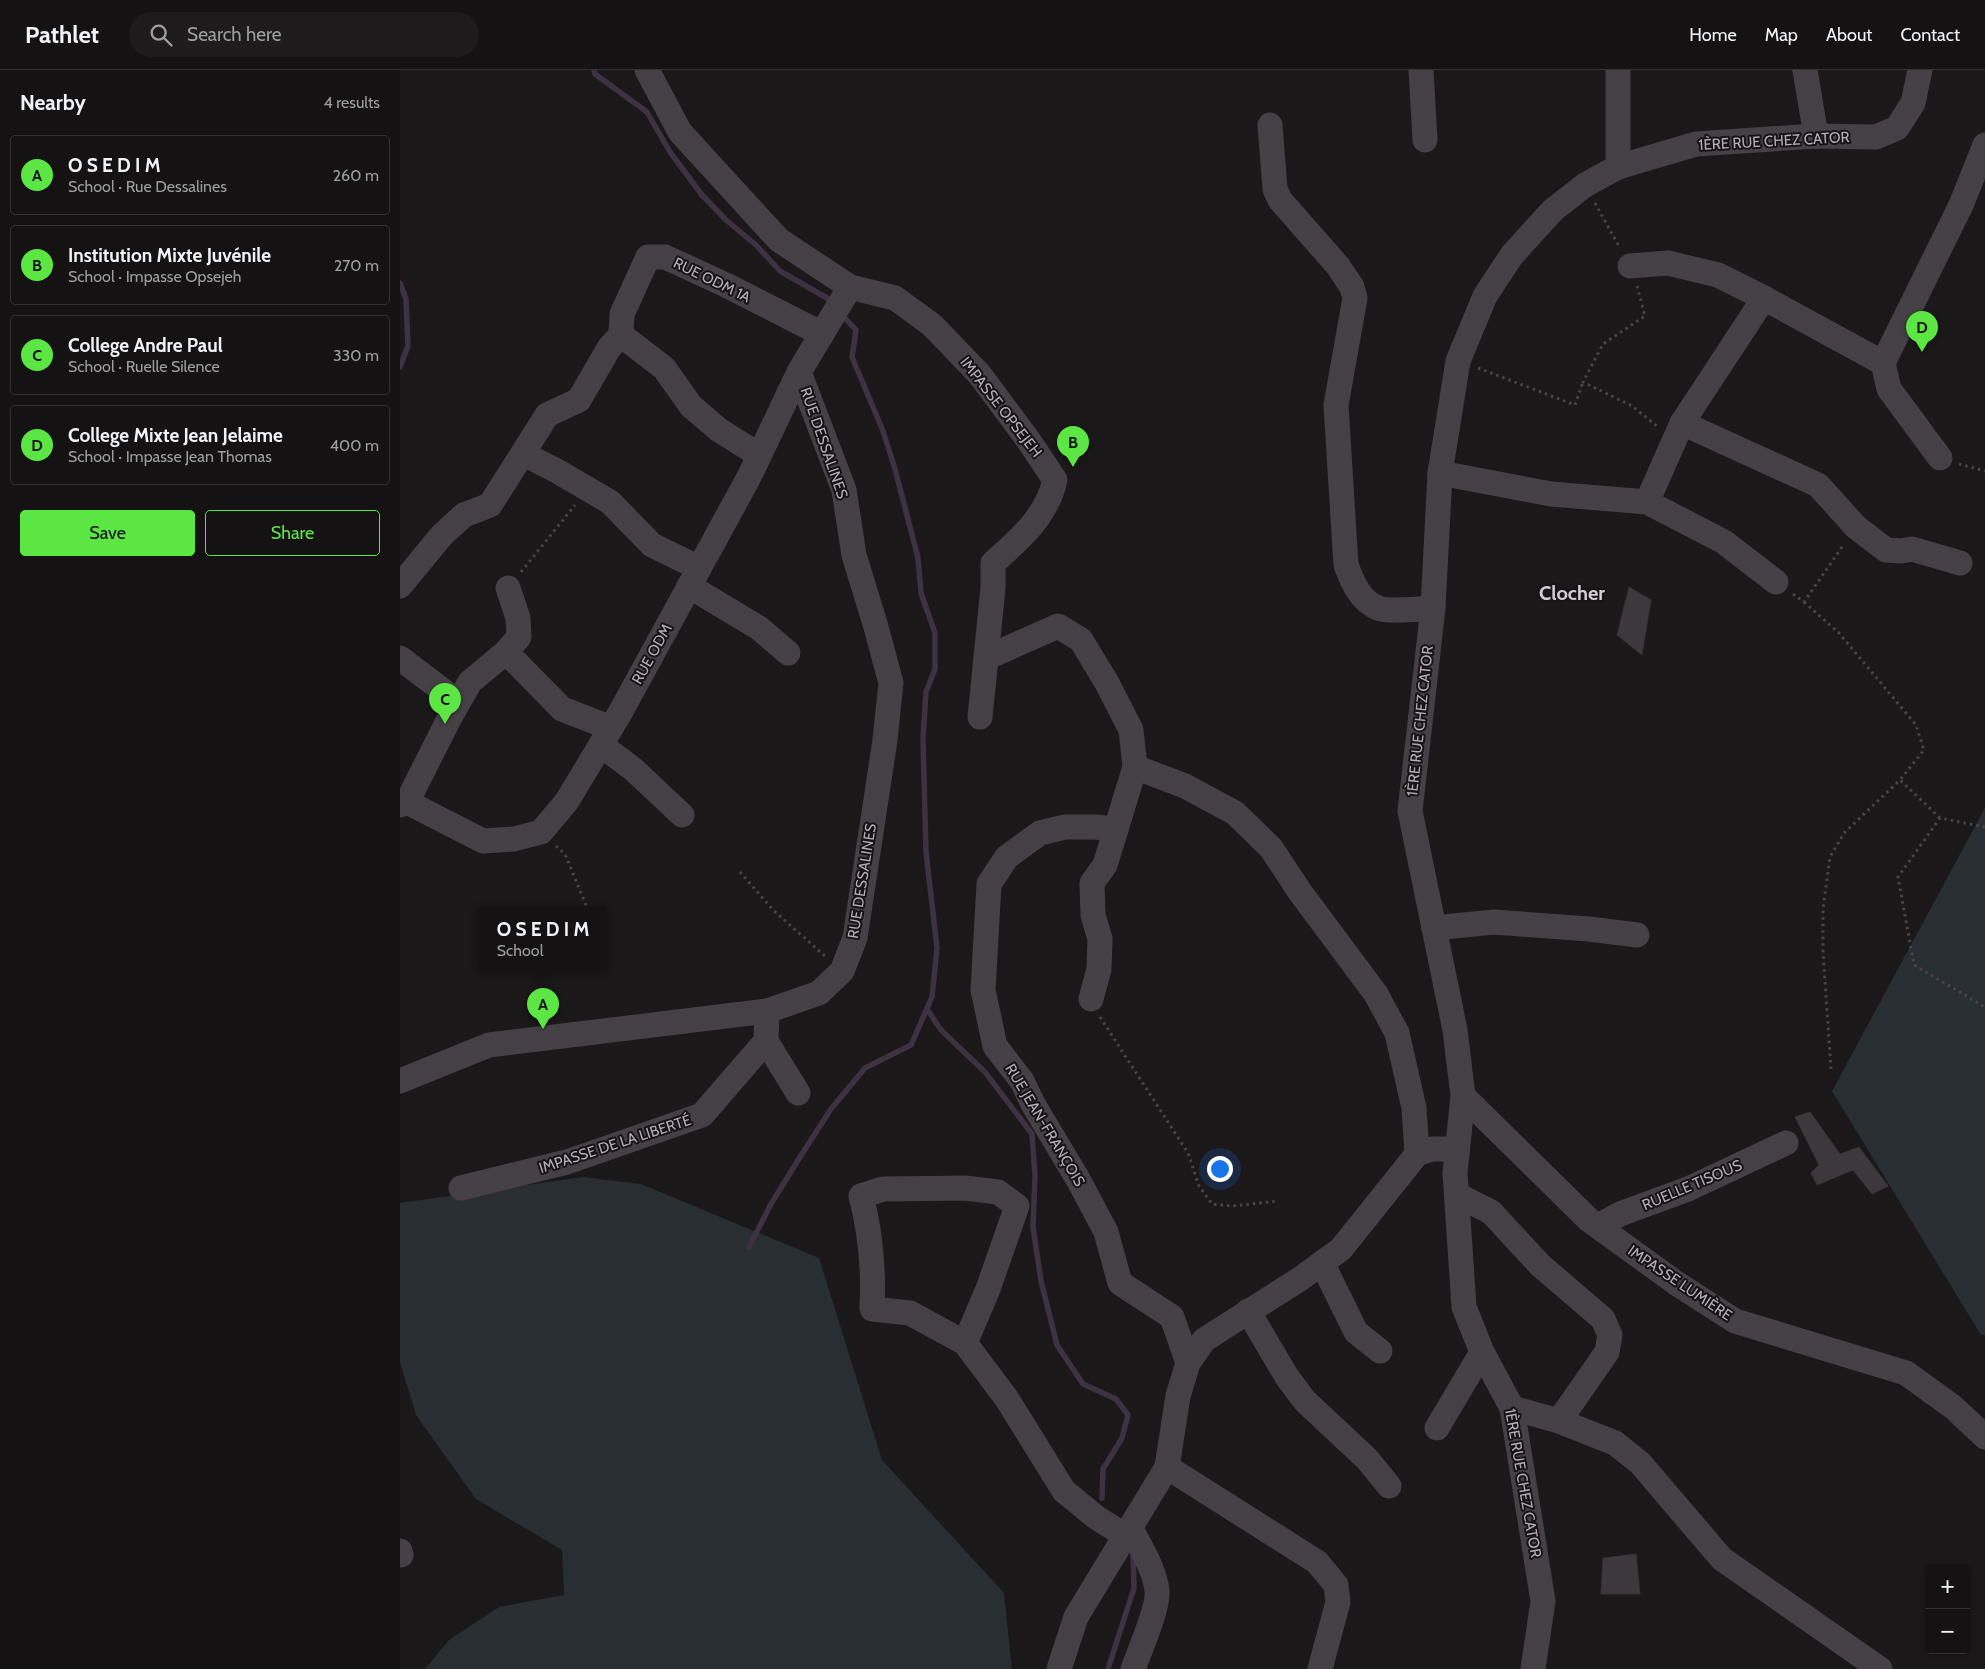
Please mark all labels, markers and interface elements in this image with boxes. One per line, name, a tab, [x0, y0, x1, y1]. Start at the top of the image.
search box	[129, 12, 479, 57]
text: Pathlet	[25, 20, 99, 49]
icon: search	[147, 21, 175, 49]
text: Search here	[187, 23, 281, 46]
text: Home	[1689, 24, 1737, 46]
text: Map	[1765, 24, 1798, 46]
text: About	[1826, 24, 1872, 46]
text: Contact	[1900, 24, 1960, 46]
text: Nearby	[20, 90, 86, 115]
text: 4 results	[323, 93, 380, 112]
street label: 1ÈRE RUE CHEZ CATOR	[1698, 127, 1850, 154]
text: O S E D I M	[68, 154, 161, 177]
text: A	[32, 166, 42, 185]
text: 260 m	[333, 166, 379, 185]
text: School · Rue Dessalines	[68, 177, 227, 196]
text: Institution Mixte Juvénile	[68, 244, 271, 267]
street label: RUE ODM 1A	[670, 254, 754, 307]
text: B	[32, 256, 42, 275]
text: 270 m	[334, 256, 379, 275]
text: School · Impasse Opsejeh	[68, 267, 241, 286]
pin: D	[1906, 311, 1938, 352]
text: College Andre Paul	[68, 334, 223, 357]
text: C	[32, 346, 42, 365]
text: 330 m	[333, 346, 379, 365]
street label: IMPASSE OPSEJEH	[956, 353, 1046, 461]
text: School · Ruelle Silence	[68, 357, 220, 376]
street label: RUE DESSALINES	[797, 385, 852, 501]
text: College Mixte Jean Jelaime	[68, 424, 283, 447]
pin: B	[1057, 426, 1089, 467]
text: D	[31, 436, 43, 455]
text: 400 m	[330, 436, 379, 455]
text: School · Impasse Jean Thomas	[68, 447, 272, 466]
button: Save	[20, 510, 195, 556]
button: Share	[205, 510, 380, 556]
district label: Clocher	[1539, 581, 1605, 605]
street label: RUE ODM	[628, 621, 676, 687]
street label: 1ÈRE RUE CHEZ CATOR	[1402, 645, 1437, 797]
pin: C	[429, 683, 461, 724]
street label: RUE DESSALINES	[844, 822, 880, 940]
popup	[479, 906, 607, 971]
text: O S E D I M	[497, 918, 589, 941]
text: School	[497, 941, 543, 960]
pin: A	[527, 988, 559, 1029]
street label: RUE JEAN-FRANÇOIS	[1001, 1060, 1089, 1190]
street label: IMPASSE DE LA LIBERTÉ	[536, 1110, 693, 1177]
your location	[1207, 1156, 1233, 1182]
street label: RUELLE TISOUS	[1639, 1156, 1745, 1214]
street label: IMPASSE LUMIÈRE	[1624, 1241, 1736, 1325]
street label: 1ÈRE RUE CHEZ CATOR	[1501, 1407, 1546, 1559]
map controls	[1925, 1564, 1970, 1654]
button: +	[1925, 1564, 1970, 1609]
button: −	[1925, 1609, 1970, 1654]

